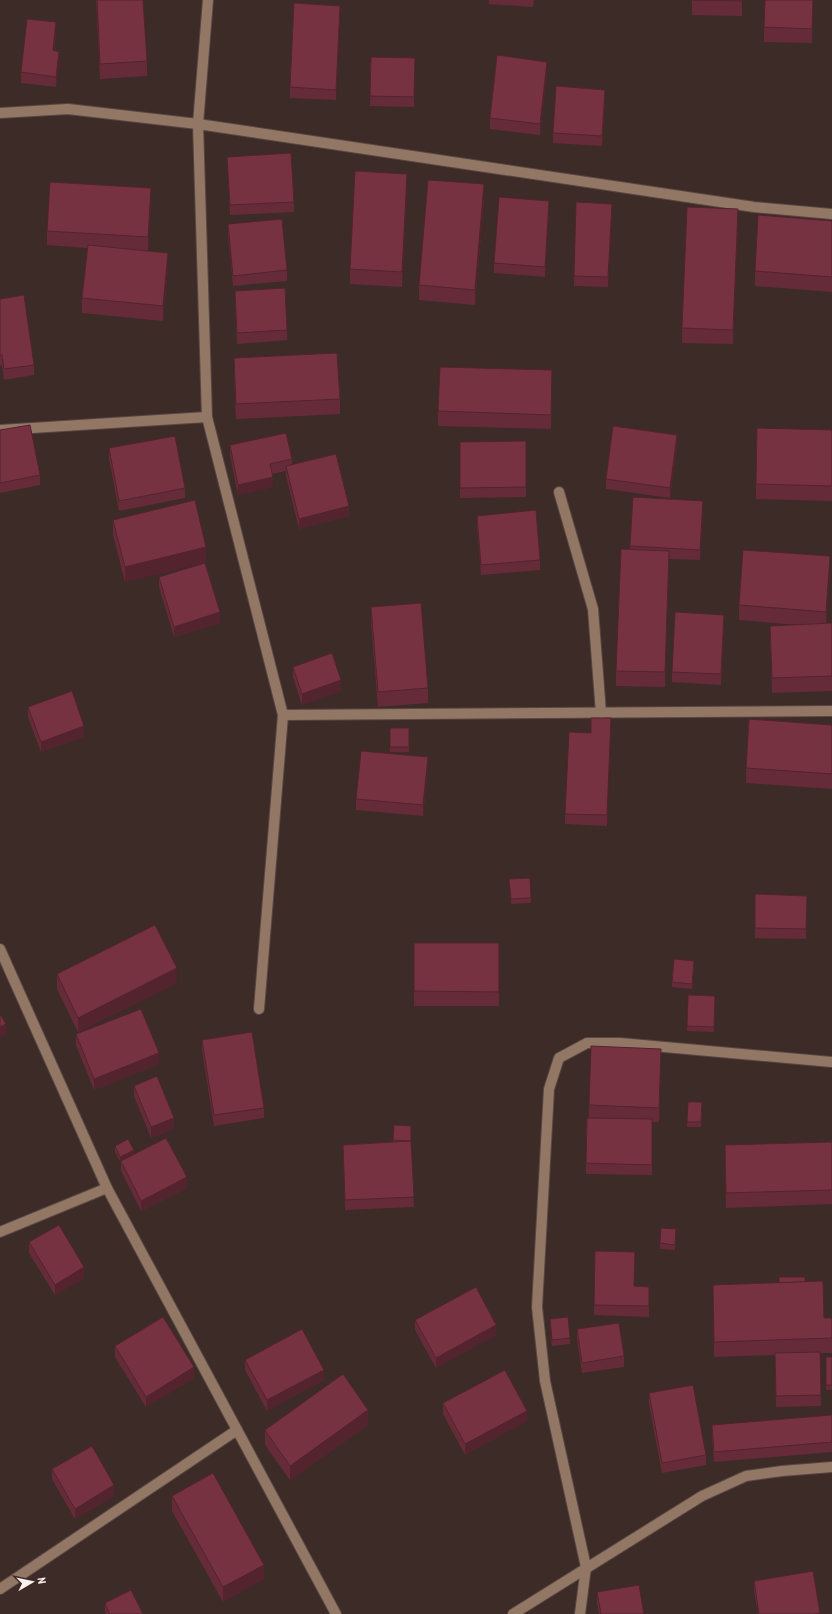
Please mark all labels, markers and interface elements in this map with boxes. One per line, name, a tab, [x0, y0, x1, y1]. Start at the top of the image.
north arrow	[12, 1562, 52, 1602]
text: N	[34, 1576, 49, 1585]

